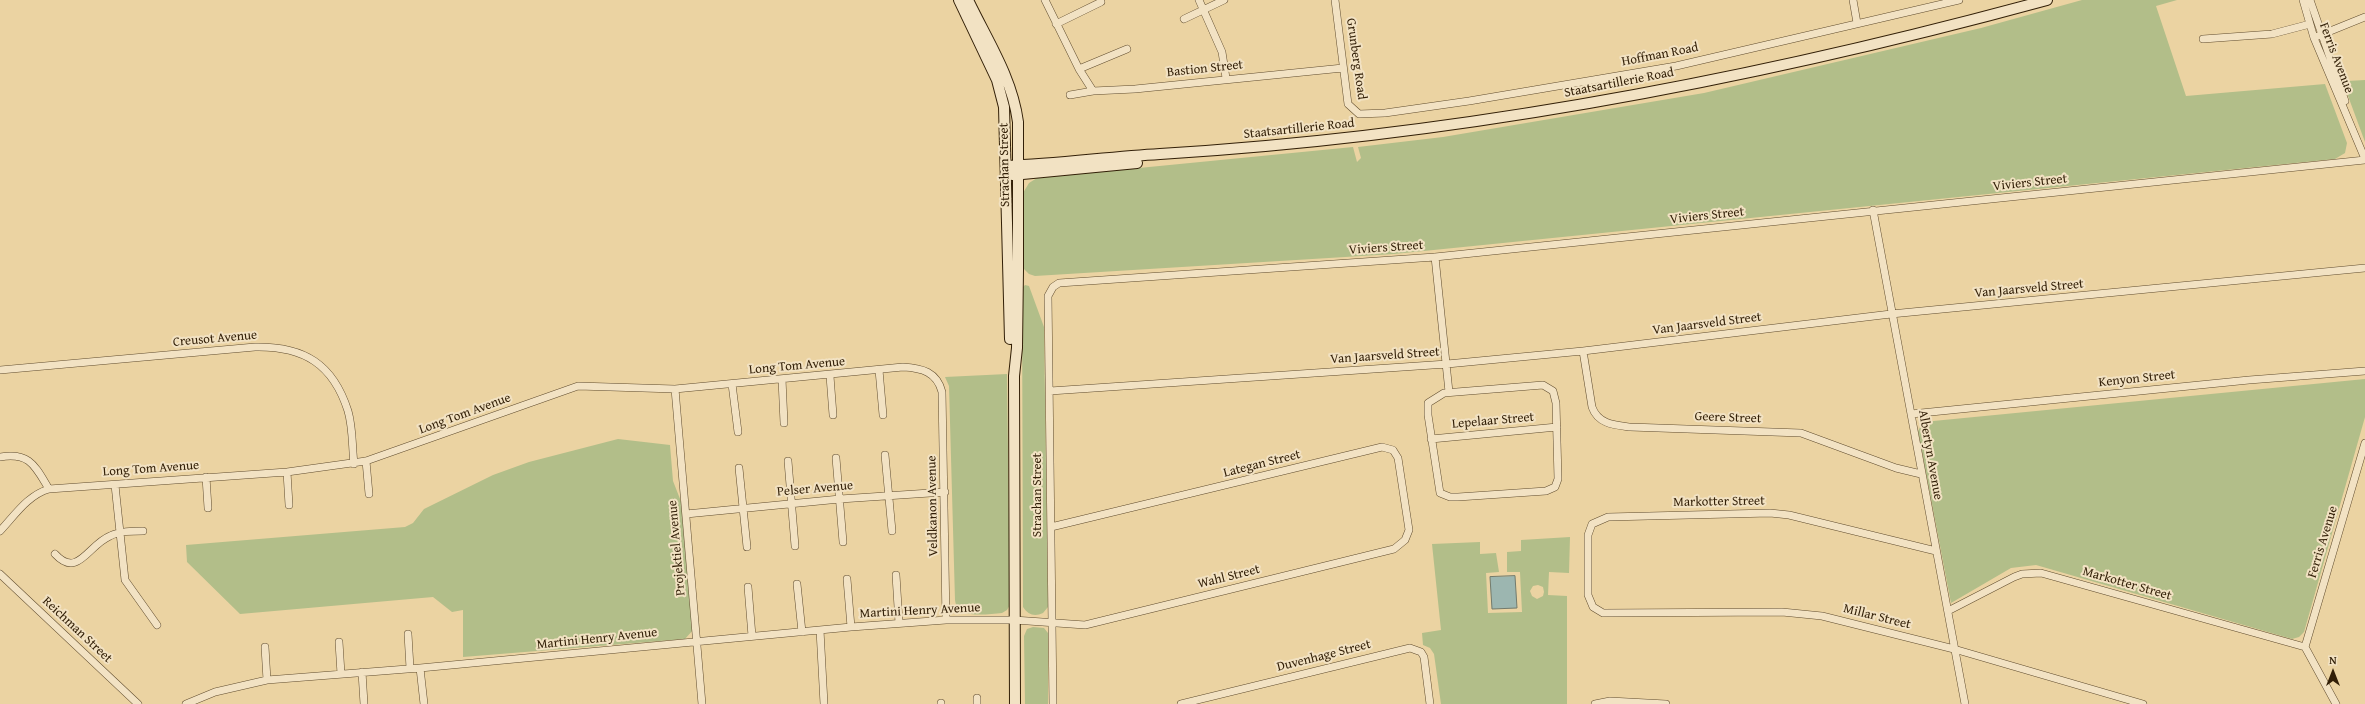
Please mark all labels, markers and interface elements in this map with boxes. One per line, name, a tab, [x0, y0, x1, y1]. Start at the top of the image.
street label: Grunberg Road	[1343, 17, 1369, 101]
street label: Ferris Avenue	[2315, 21, 2357, 95]
street label: Hoffman Road	[1620, 40, 1700, 70]
street label: Bastion Street	[1166, 57, 1244, 81]
street label: Staatsartillerie Road	[1563, 65, 1675, 101]
street label: Staatsartillerie Road	[1243, 115, 1355, 143]
street label: Strachan Street	[996, 123, 1014, 207]
street label: Viviers Street	[1992, 171, 2068, 195]
street label: Viviers Street	[1669, 204, 1745, 228]
street label: Viviers Street	[1348, 238, 1424, 258]
street label: Van Jaarsveld Street	[1974, 276, 2084, 302]
street label: Van Jaarsveld Street	[1652, 310, 1762, 338]
street label: Creusot Avenue	[172, 328, 258, 350]
street label: Van Jaarsveld Street	[1330, 344, 1440, 368]
street label: Long Tom Avenue	[748, 354, 846, 378]
street label: Kenyon Street	[2098, 367, 2176, 391]
street label: Long Tom Avenue	[417, 390, 513, 438]
street label: Geere Street	[1694, 409, 1762, 427]
street label: Albertyn Avenue	[1914, 409, 1946, 501]
street label: Lepelaar Street	[1451, 410, 1535, 432]
street label: Lategan Street	[1222, 447, 1302, 481]
street label: Strachan Street	[1030, 453, 1046, 537]
street label: Veldkanon Avenue	[924, 455, 942, 557]
street label: Long Tom Avenue	[102, 458, 200, 480]
street label: Pelser Avenue	[776, 478, 854, 500]
street label: Markotter Street	[1673, 493, 1765, 511]
street label: Projektiel Avenue	[665, 500, 689, 596]
street label: Ferris Avenue	[2305, 504, 2341, 580]
street label: Wahl Street	[1196, 562, 1262, 592]
street label: Markotter Street	[2081, 564, 2173, 604]
street label: Reichman Street	[39, 594, 115, 666]
street label: Martini Henry Avenue	[859, 600, 981, 622]
street label: Millar Street	[1842, 601, 1912, 633]
street label: Martini Henry Avenue	[536, 625, 658, 653]
street label: Duvenhage Street	[1275, 637, 1373, 675]
north arrow	[2313, 652, 2353, 692]
text: N	[2329, 652, 2337, 668]

